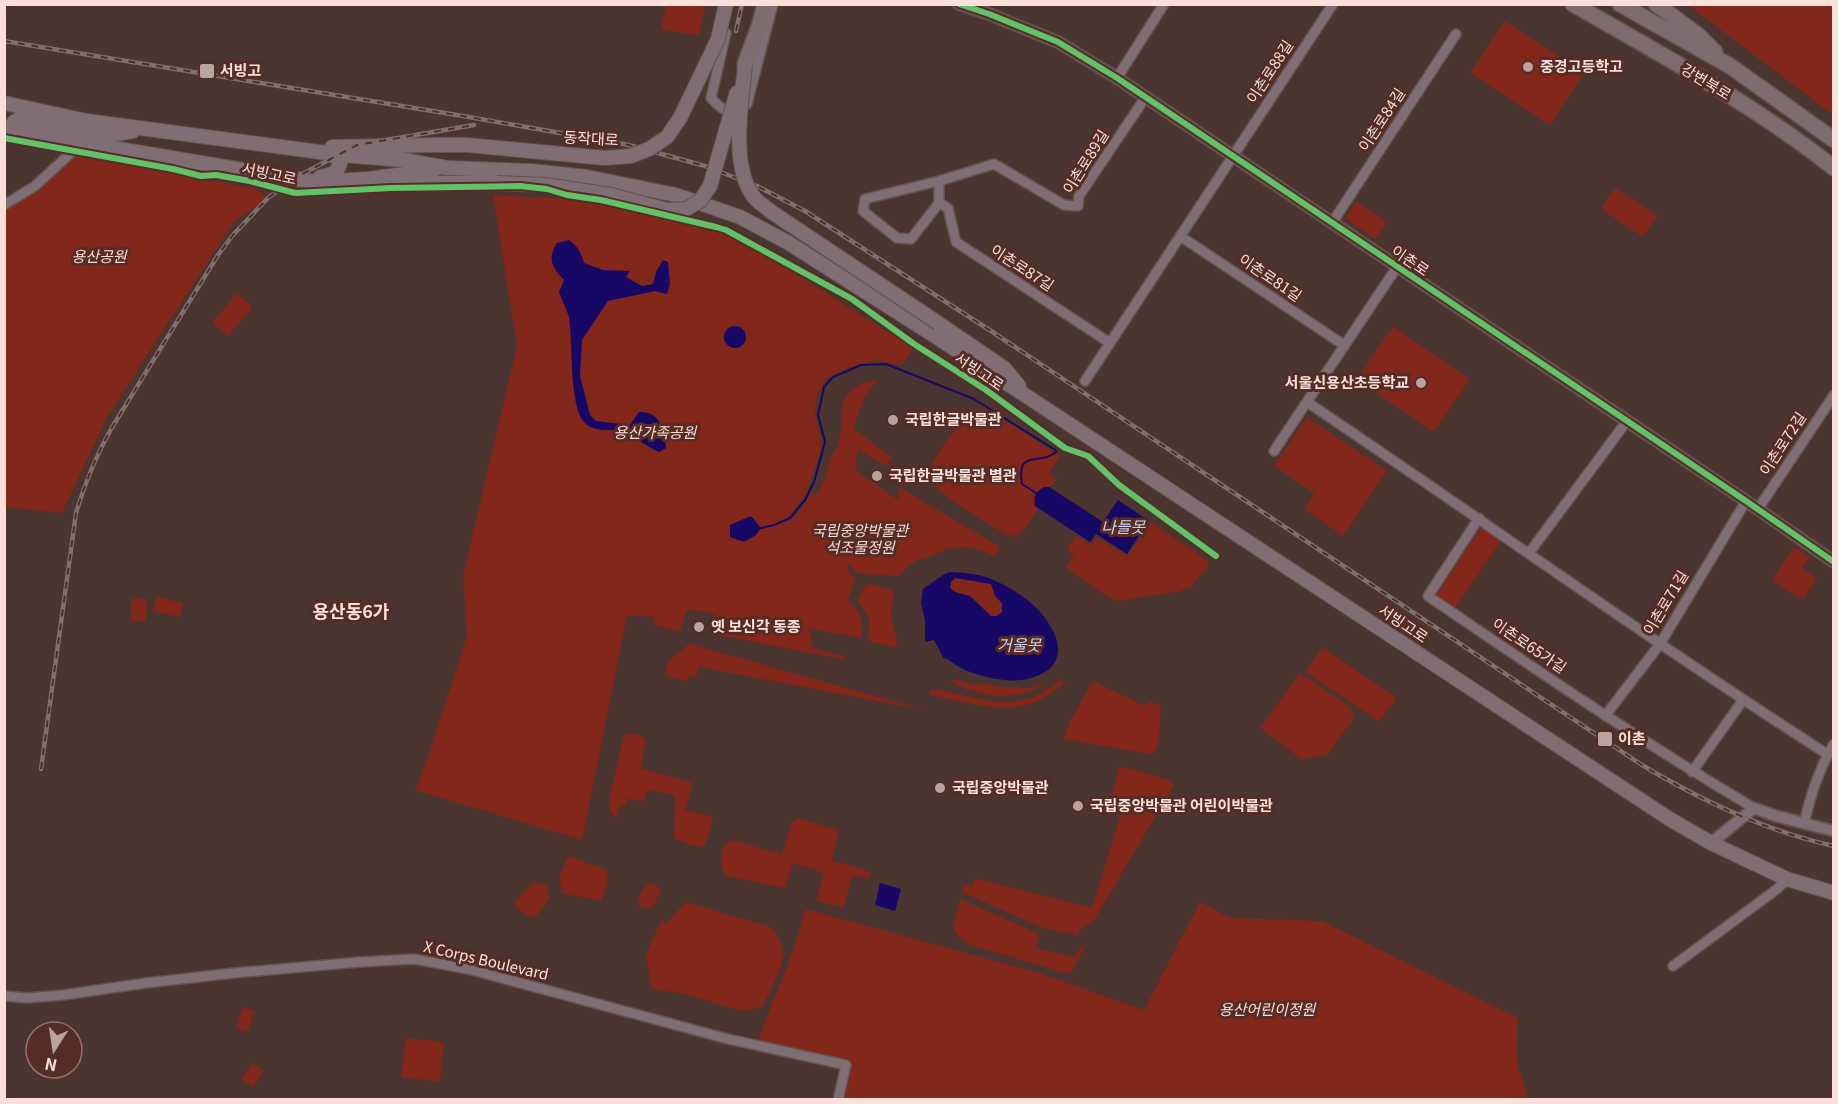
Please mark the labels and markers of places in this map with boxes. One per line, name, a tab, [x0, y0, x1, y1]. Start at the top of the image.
place label: 중경고등학고	[1540, 55, 1623, 76]
place label: 서빙고	[220, 59, 262, 80]
marker: 중경고등학고	[1521, 60, 1535, 74]
marker: 서빙고	[198, 62, 216, 80]
place label: 서울신용산초등학교	[1285, 371, 1409, 392]
marker: 서울신용산초등학교	[1414, 376, 1428, 390]
place label: 국립한글박물관	[905, 408, 1002, 429]
marker: 국립한글박물관	[886, 413, 900, 427]
place label: 국립한글박물관 별관	[889, 464, 1017, 485]
marker: 국립한글박물관 별관	[870, 469, 884, 483]
place label: 옛 보신각 동종	[711, 615, 801, 636]
marker: 옛 보신각 동종	[692, 620, 706, 634]
place label: 이촌	[1618, 727, 1646, 748]
marker: 이촌	[1596, 730, 1614, 748]
place label: 국립중앙박물관	[952, 776, 1049, 797]
marker: 국립중앙박물관	[933, 781, 947, 795]
place label: 국립중앙박물관 어린이박물관	[1090, 794, 1273, 815]
marker: 국립중앙박물관 어린이박물관	[1071, 799, 1085, 813]

